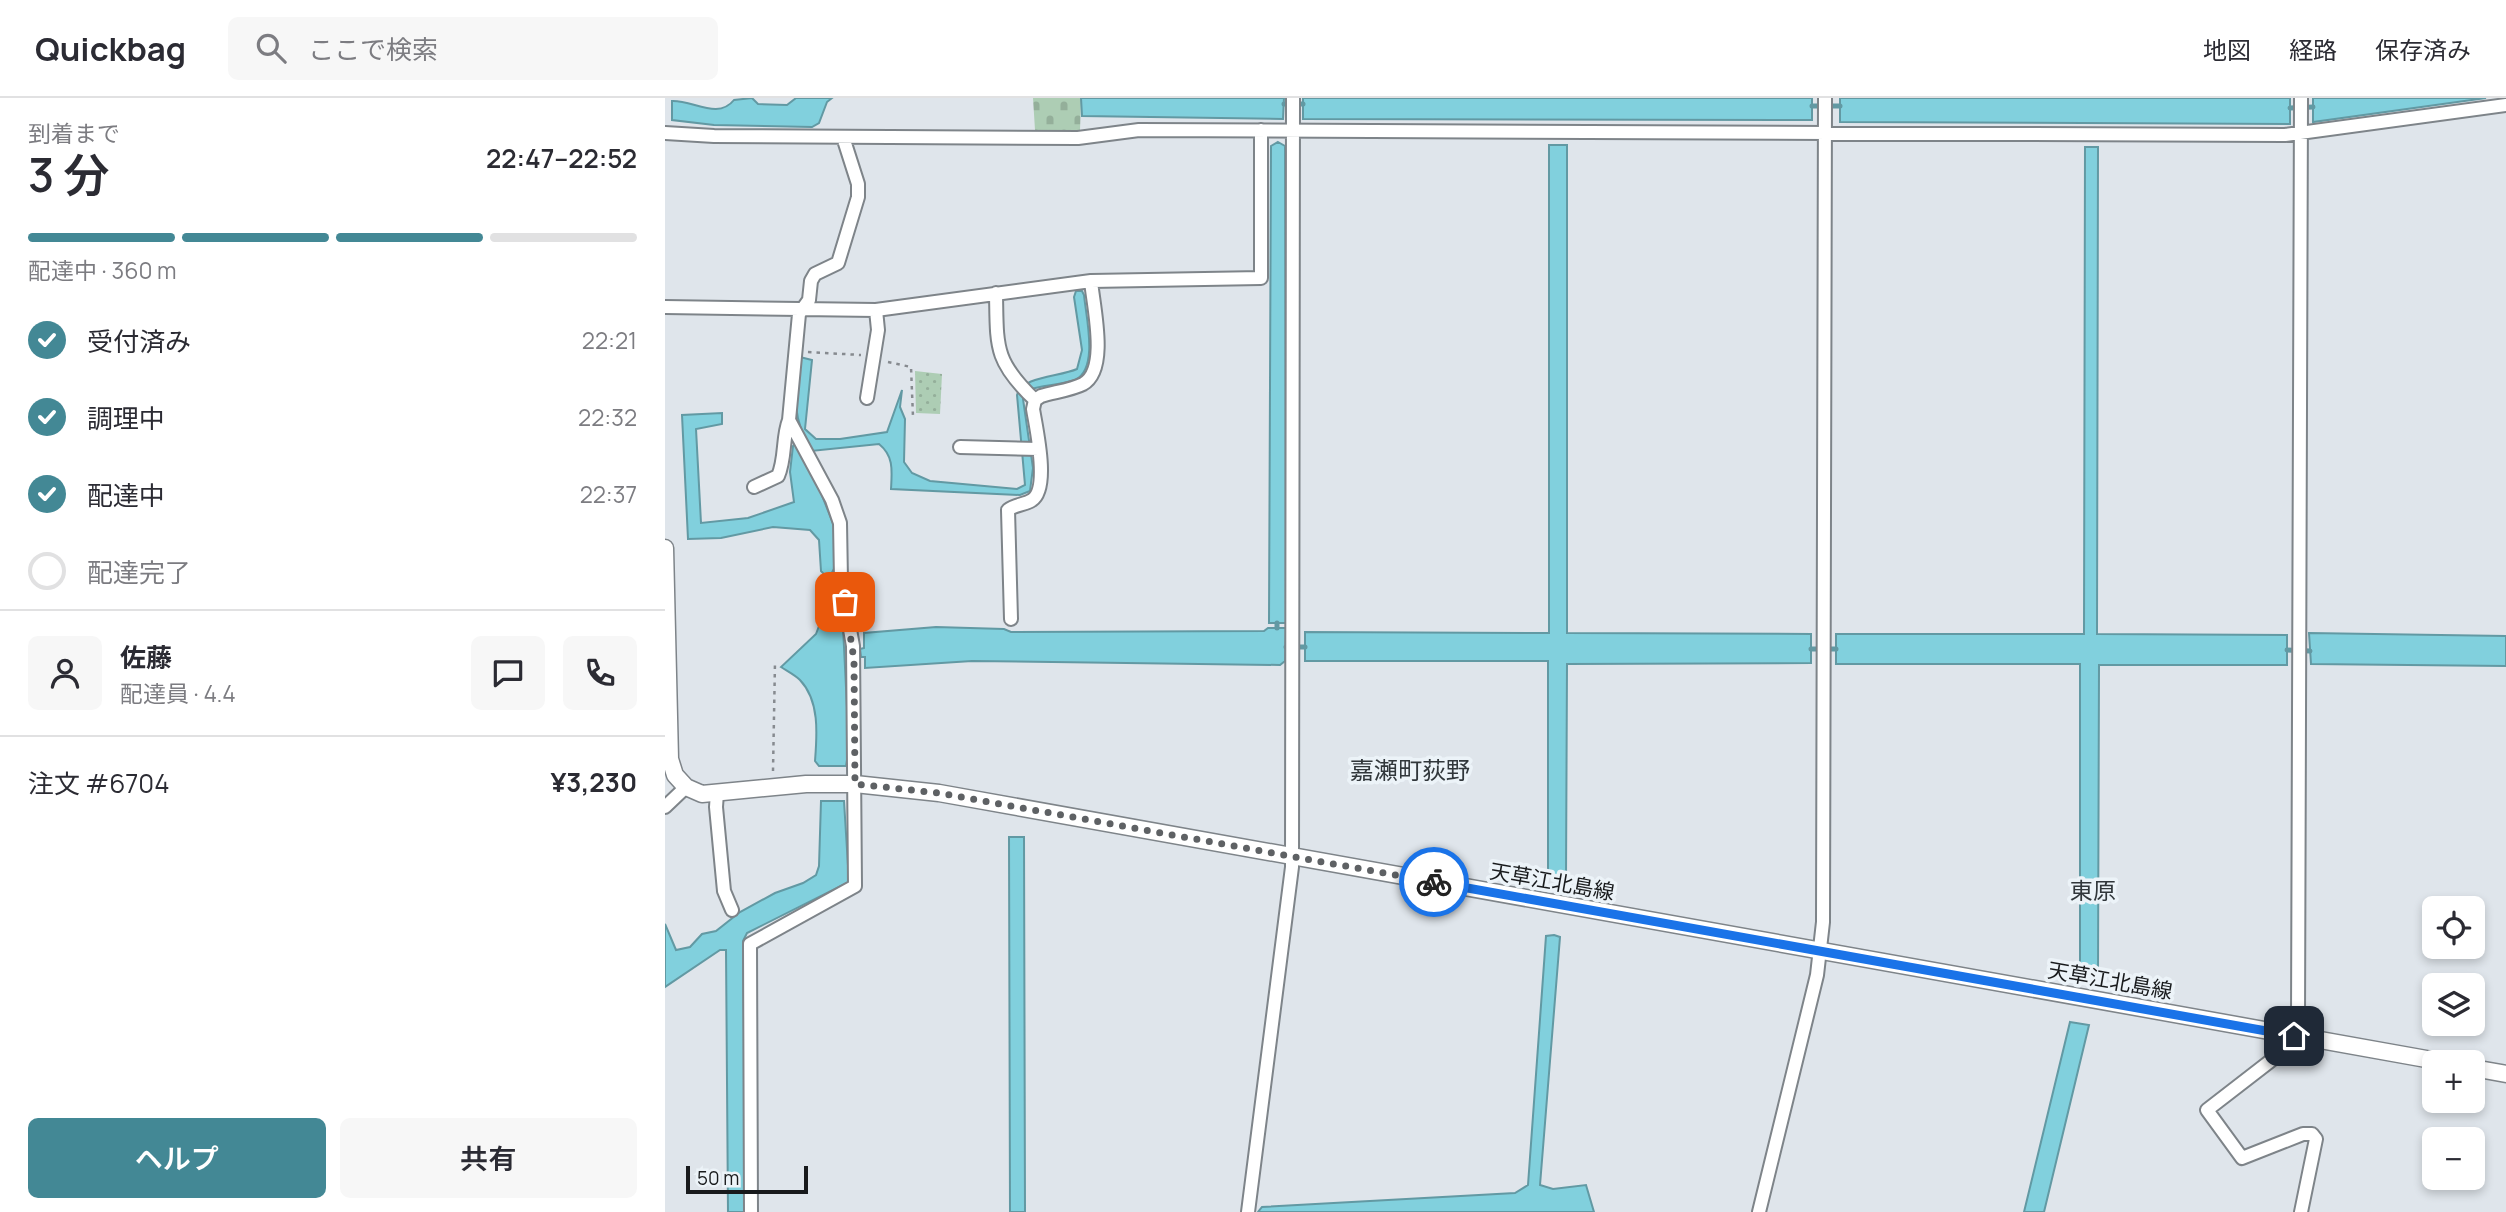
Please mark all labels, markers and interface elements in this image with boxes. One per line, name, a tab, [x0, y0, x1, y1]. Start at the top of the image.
search box	[228, 17, 718, 80]
text: Quickbag	[35, 26, 186, 71]
icon: search	[252, 29, 290, 67]
text: ここで検索	[308, 31, 438, 67]
text: 地図	[2203, 33, 2251, 66]
text: 経路	[2289, 33, 2337, 66]
text: 保存済み	[2375, 33, 2471, 66]
text: 到着まで	[28, 117, 120, 149]
text: 22:47–22:52	[486, 140, 637, 176]
text: 3 分	[28, 143, 110, 206]
text: 配達中 · 360 m	[28, 254, 177, 286]
icon: check	[28, 321, 66, 359]
text: 受付済み	[87, 323, 191, 359]
text: 22:21	[582, 324, 637, 356]
icon: check	[28, 398, 66, 436]
text: 調理中	[87, 400, 165, 436]
text: 22:32	[578, 401, 637, 433]
icon: check	[28, 475, 66, 513]
text: 配達中	[87, 477, 165, 513]
text: 22:37	[580, 478, 637, 510]
text: 配達完了	[87, 554, 191, 590]
pin	[815, 572, 875, 632]
icon: bag	[826, 583, 864, 621]
button: person	[28, 636, 102, 710]
button: chat	[471, 636, 545, 710]
button: phone	[563, 636, 637, 710]
text: 佐藤	[120, 639, 172, 675]
text: 配達員 · 4.4	[120, 677, 236, 709]
district label: 嘉瀬町荻野	[1350, 753, 1470, 786]
text: ¥3,230	[550, 764, 637, 800]
text: 注文 #6704	[28, 765, 170, 801]
courier	[1399, 847, 1469, 917]
street label: 天草江北島線	[1488, 856, 1617, 906]
icon: bike	[1415, 863, 1453, 901]
district label: 東原	[2070, 874, 2116, 906]
map controls	[2422, 896, 2485, 1190]
button: locate	[2422, 896, 2485, 959]
street label: 天草江北島線	[2046, 955, 2175, 1005]
button: layers	[2422, 973, 2485, 1036]
pin	[2264, 1006, 2324, 1066]
icon: home	[2275, 1017, 2313, 1055]
button: +	[2422, 1050, 2485, 1113]
button: ヘルプ	[28, 1118, 326, 1198]
button: 共有	[340, 1118, 637, 1198]
button: −	[2422, 1127, 2485, 1190]
scale bar	[686, 1163, 809, 1195]
text: 50 m	[697, 1165, 739, 1191]

